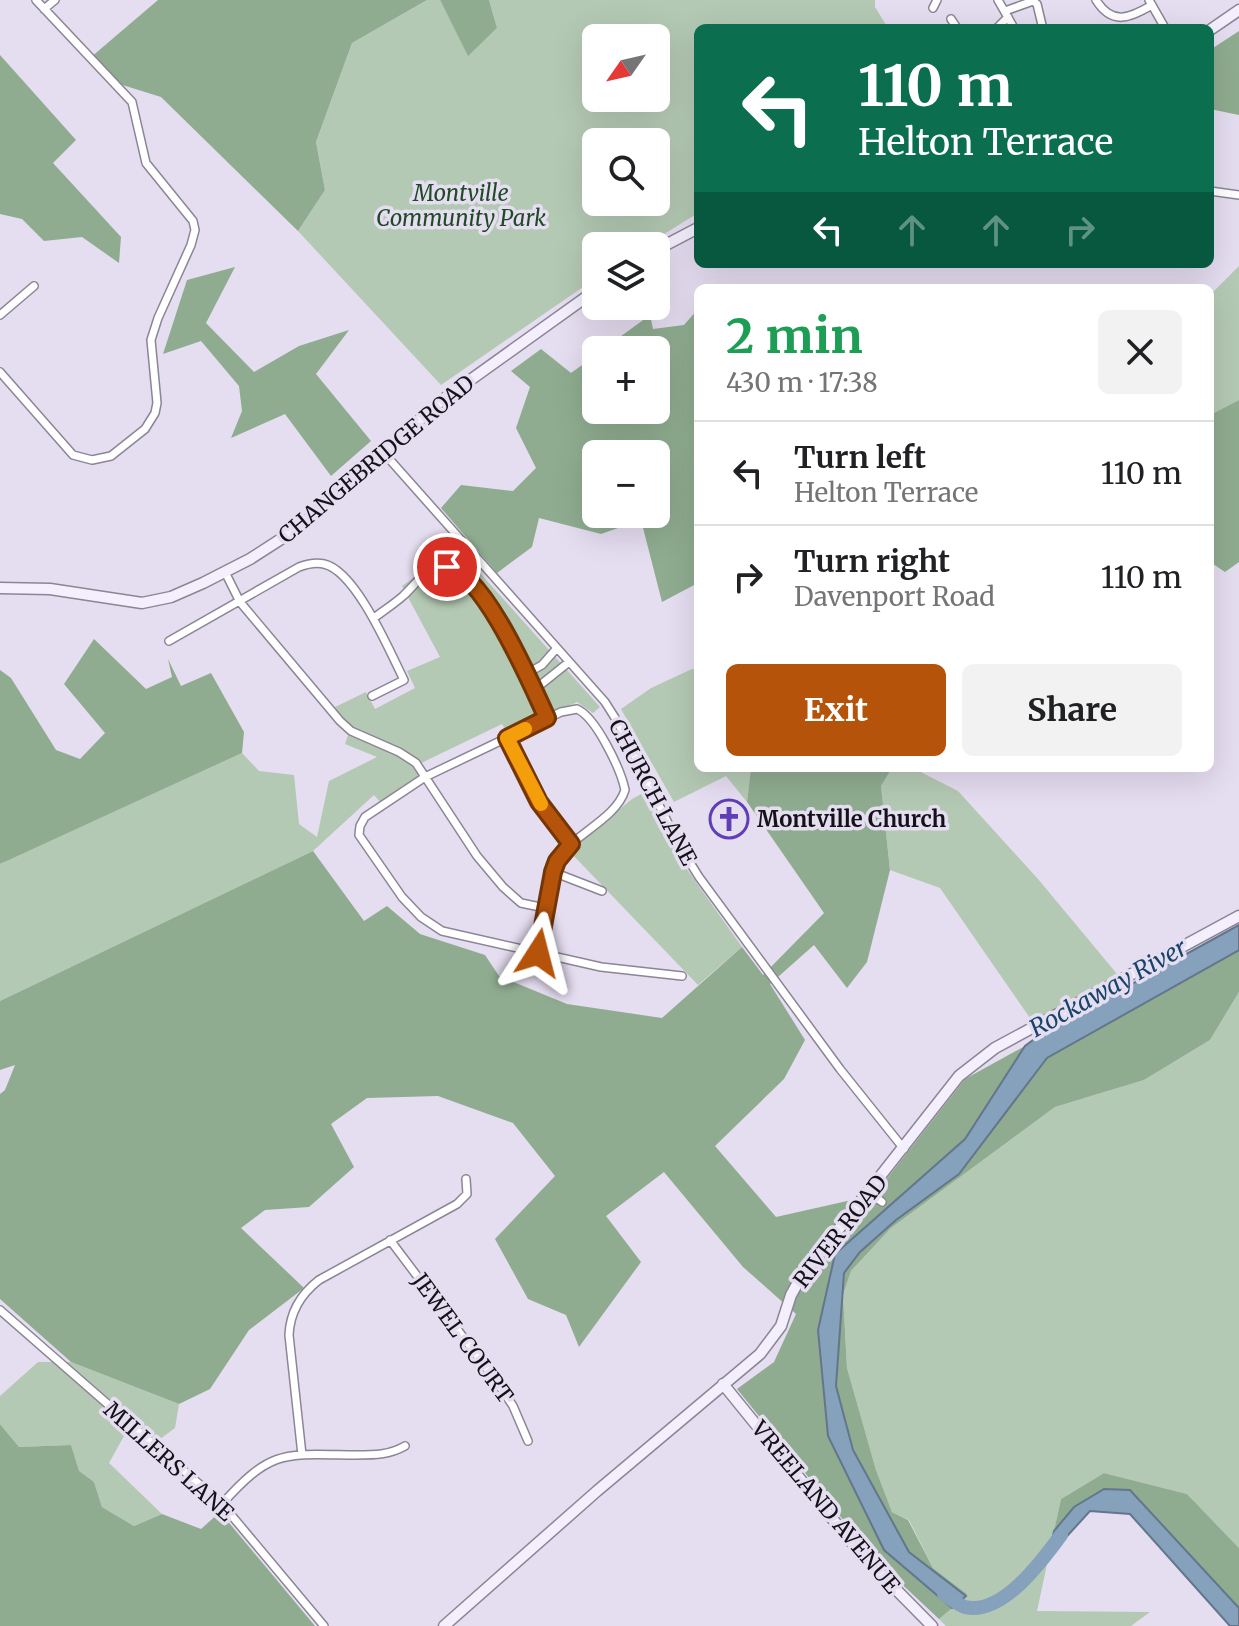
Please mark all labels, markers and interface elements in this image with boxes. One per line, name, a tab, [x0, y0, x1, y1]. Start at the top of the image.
north arrow	[582, 24, 670, 112]
map controls	[582, 24, 670, 528]
text: 110 m	[858, 51, 1013, 121]
icon: left	[726, 56, 830, 160]
text: Helton Terrace	[858, 120, 1113, 165]
button: search	[582, 128, 670, 216]
park label: Montville Community Park	[376, 179, 546, 232]
icon: left	[806, 208, 850, 252]
icon: ahead	[890, 208, 934, 252]
icon: ahead	[974, 208, 1018, 252]
icon: right	[1058, 208, 1102, 252]
button: layers	[582, 232, 670, 320]
text: 2 min	[726, 306, 863, 366]
button: close	[1098, 310, 1182, 394]
button: +	[582, 336, 670, 424]
text: 430 m · 17:38	[726, 366, 878, 399]
street label: CHANGEBRIDGE ROAD	[272, 369, 480, 549]
text: Turn left	[794, 438, 926, 476]
button: −	[582, 440, 670, 528]
icon: left	[726, 451, 770, 495]
text: 110 m	[1101, 454, 1182, 492]
text: Helton Terrace	[794, 476, 978, 509]
pin	[413, 533, 481, 601]
text: Turn right	[794, 542, 950, 580]
icon: arrive	[425, 545, 469, 589]
icon: right	[726, 555, 770, 599]
text: 110 m	[1101, 558, 1182, 596]
text: Davenport Road	[794, 580, 995, 613]
button: Exit	[726, 664, 946, 756]
button: Share	[962, 664, 1182, 756]
street label: CHURCH LANE	[603, 714, 703, 870]
church icon: Montville Church	[708, 798, 750, 840]
place label: Montville Church	[757, 805, 947, 833]
position arrow	[496, 911, 580, 995]
water label: Rockaway River	[1024, 931, 1193, 1044]
street label: RIVER ROAD	[787, 1169, 893, 1293]
street label: JEWEL COURT	[406, 1267, 519, 1408]
street label: MILLERS LANE	[98, 1395, 240, 1527]
street label: VREELAND AVENUE	[745, 1414, 906, 1599]

